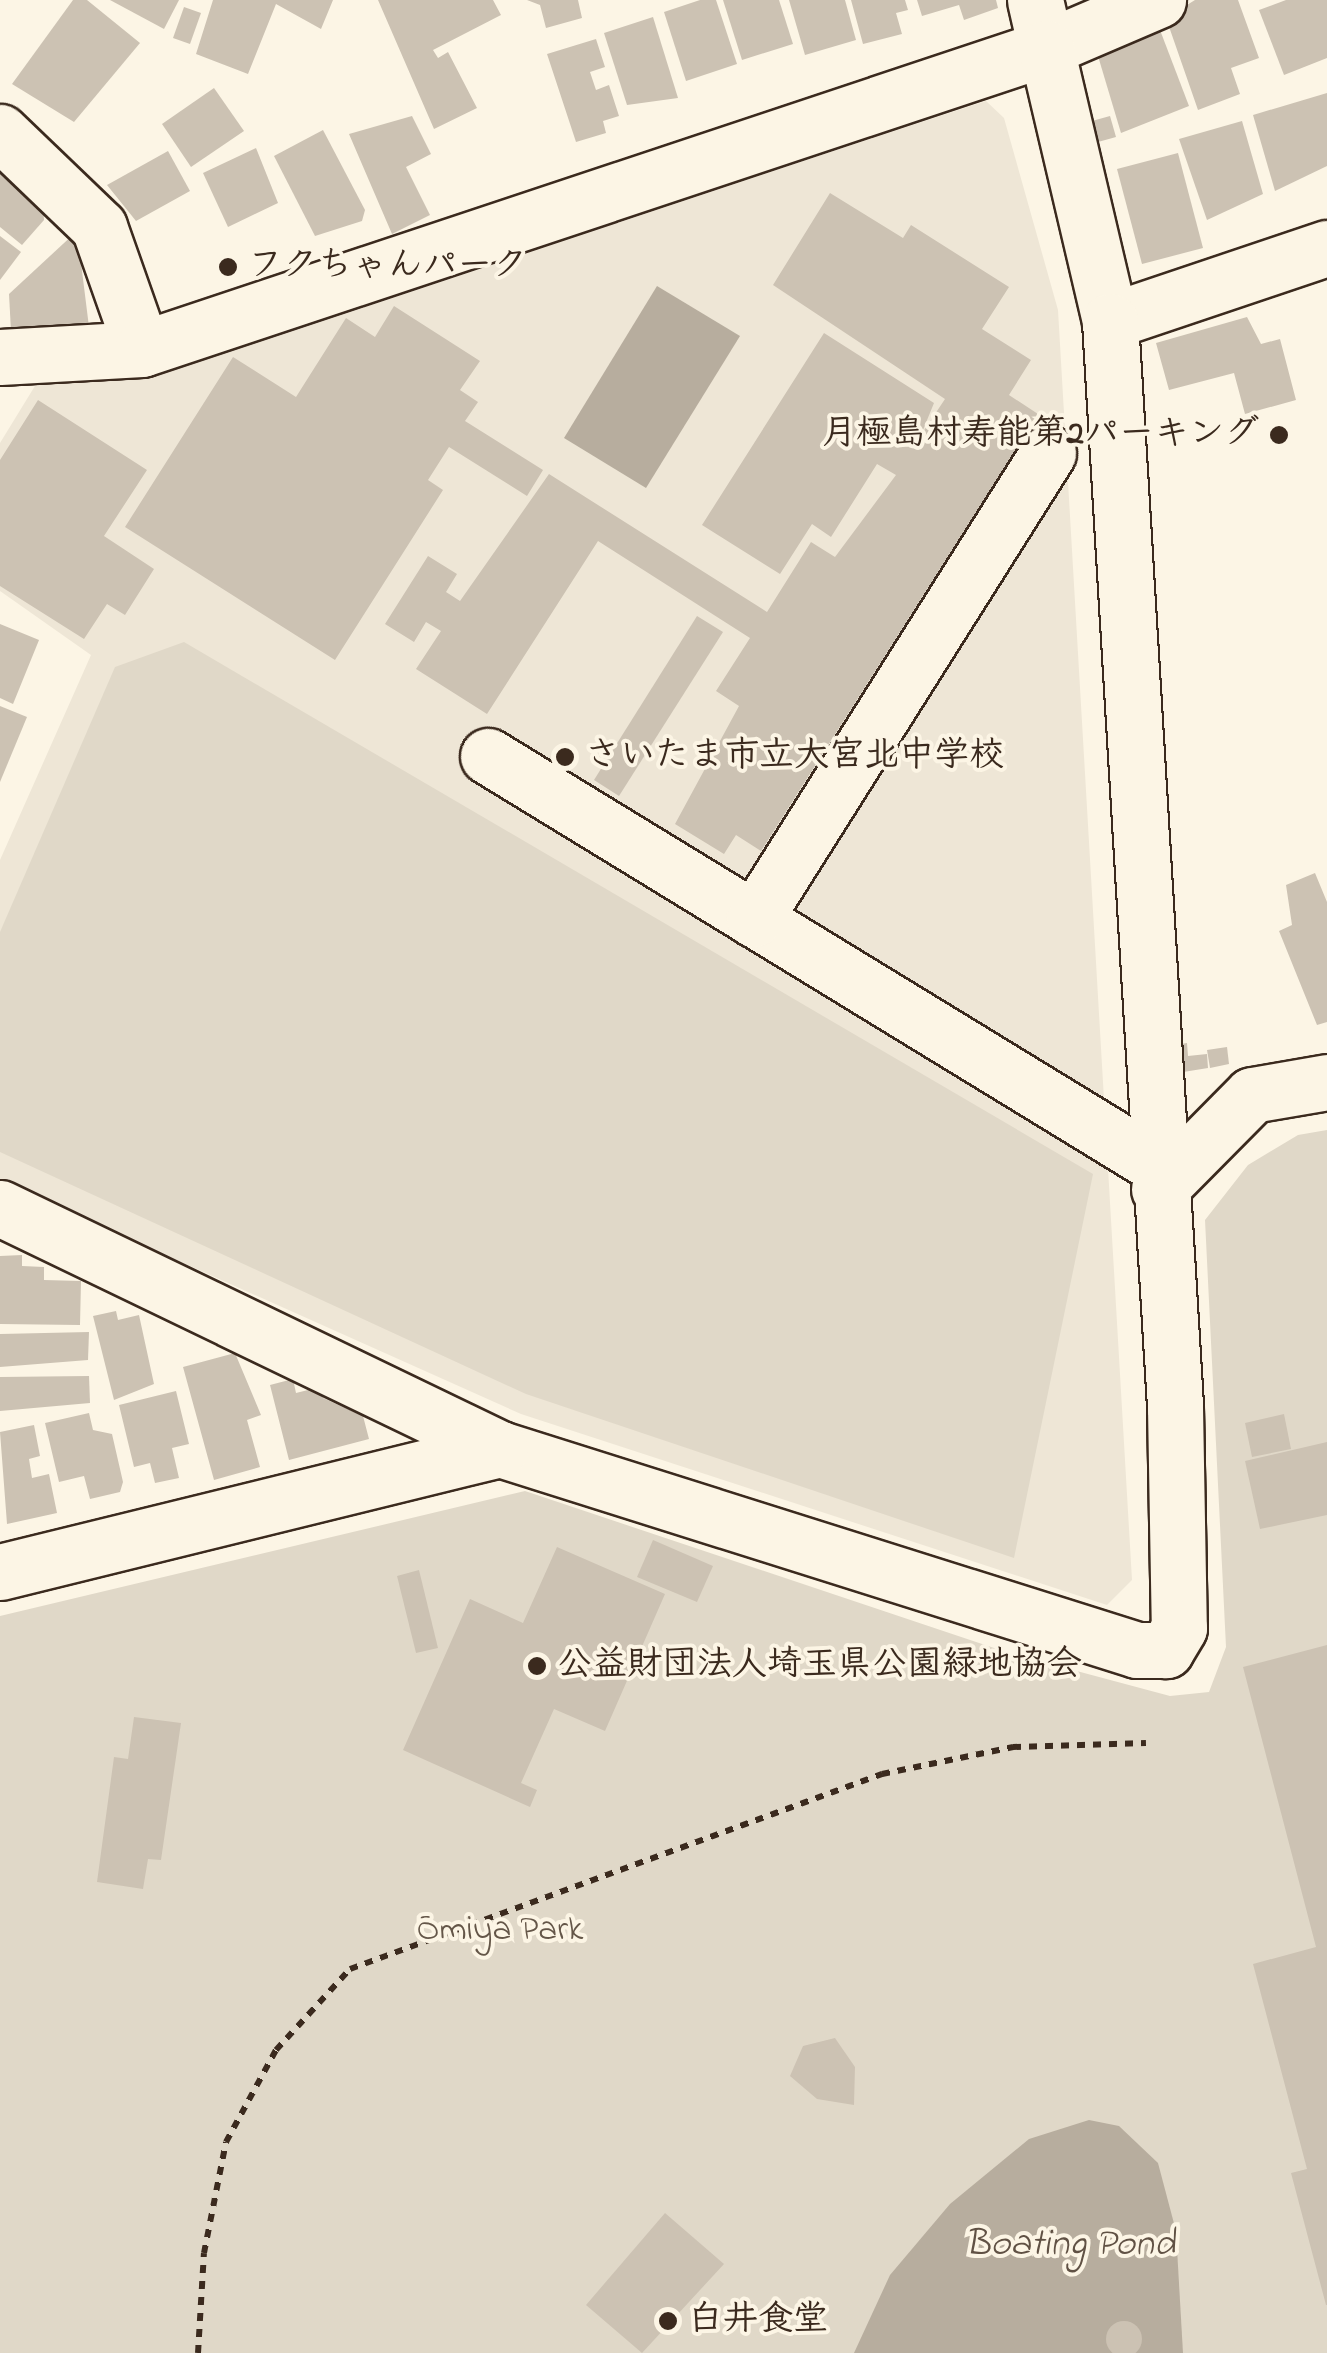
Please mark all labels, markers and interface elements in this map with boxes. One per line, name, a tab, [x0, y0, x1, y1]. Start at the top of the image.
place label: フクちゃんパーク	[248, 246, 528, 288]
marker: フクちゃんパーク	[217, 256, 239, 278]
place label: 月極島村寿能第2パーキング	[822, 414, 1259, 456]
marker: 月極島村寿能第2パーキング	[1268, 424, 1290, 446]
place label: さいたま市立大宮北中学校	[585, 736, 1005, 778]
marker: さいたま市立大宮北中学校	[554, 746, 576, 768]
place label: 公益財団法人埼玉県公園緑地協会	[557, 1645, 1082, 1687]
marker: 公益財団法人埼玉県公園緑地協会	[526, 1655, 548, 1677]
park label: Ōmiya Park	[417, 1910, 583, 1952]
water label: Boating Pond	[965, 2223, 1175, 2269]
place label: 白井食堂	[688, 2300, 828, 2342]
marker: 白井食堂	[657, 2310, 679, 2332]

